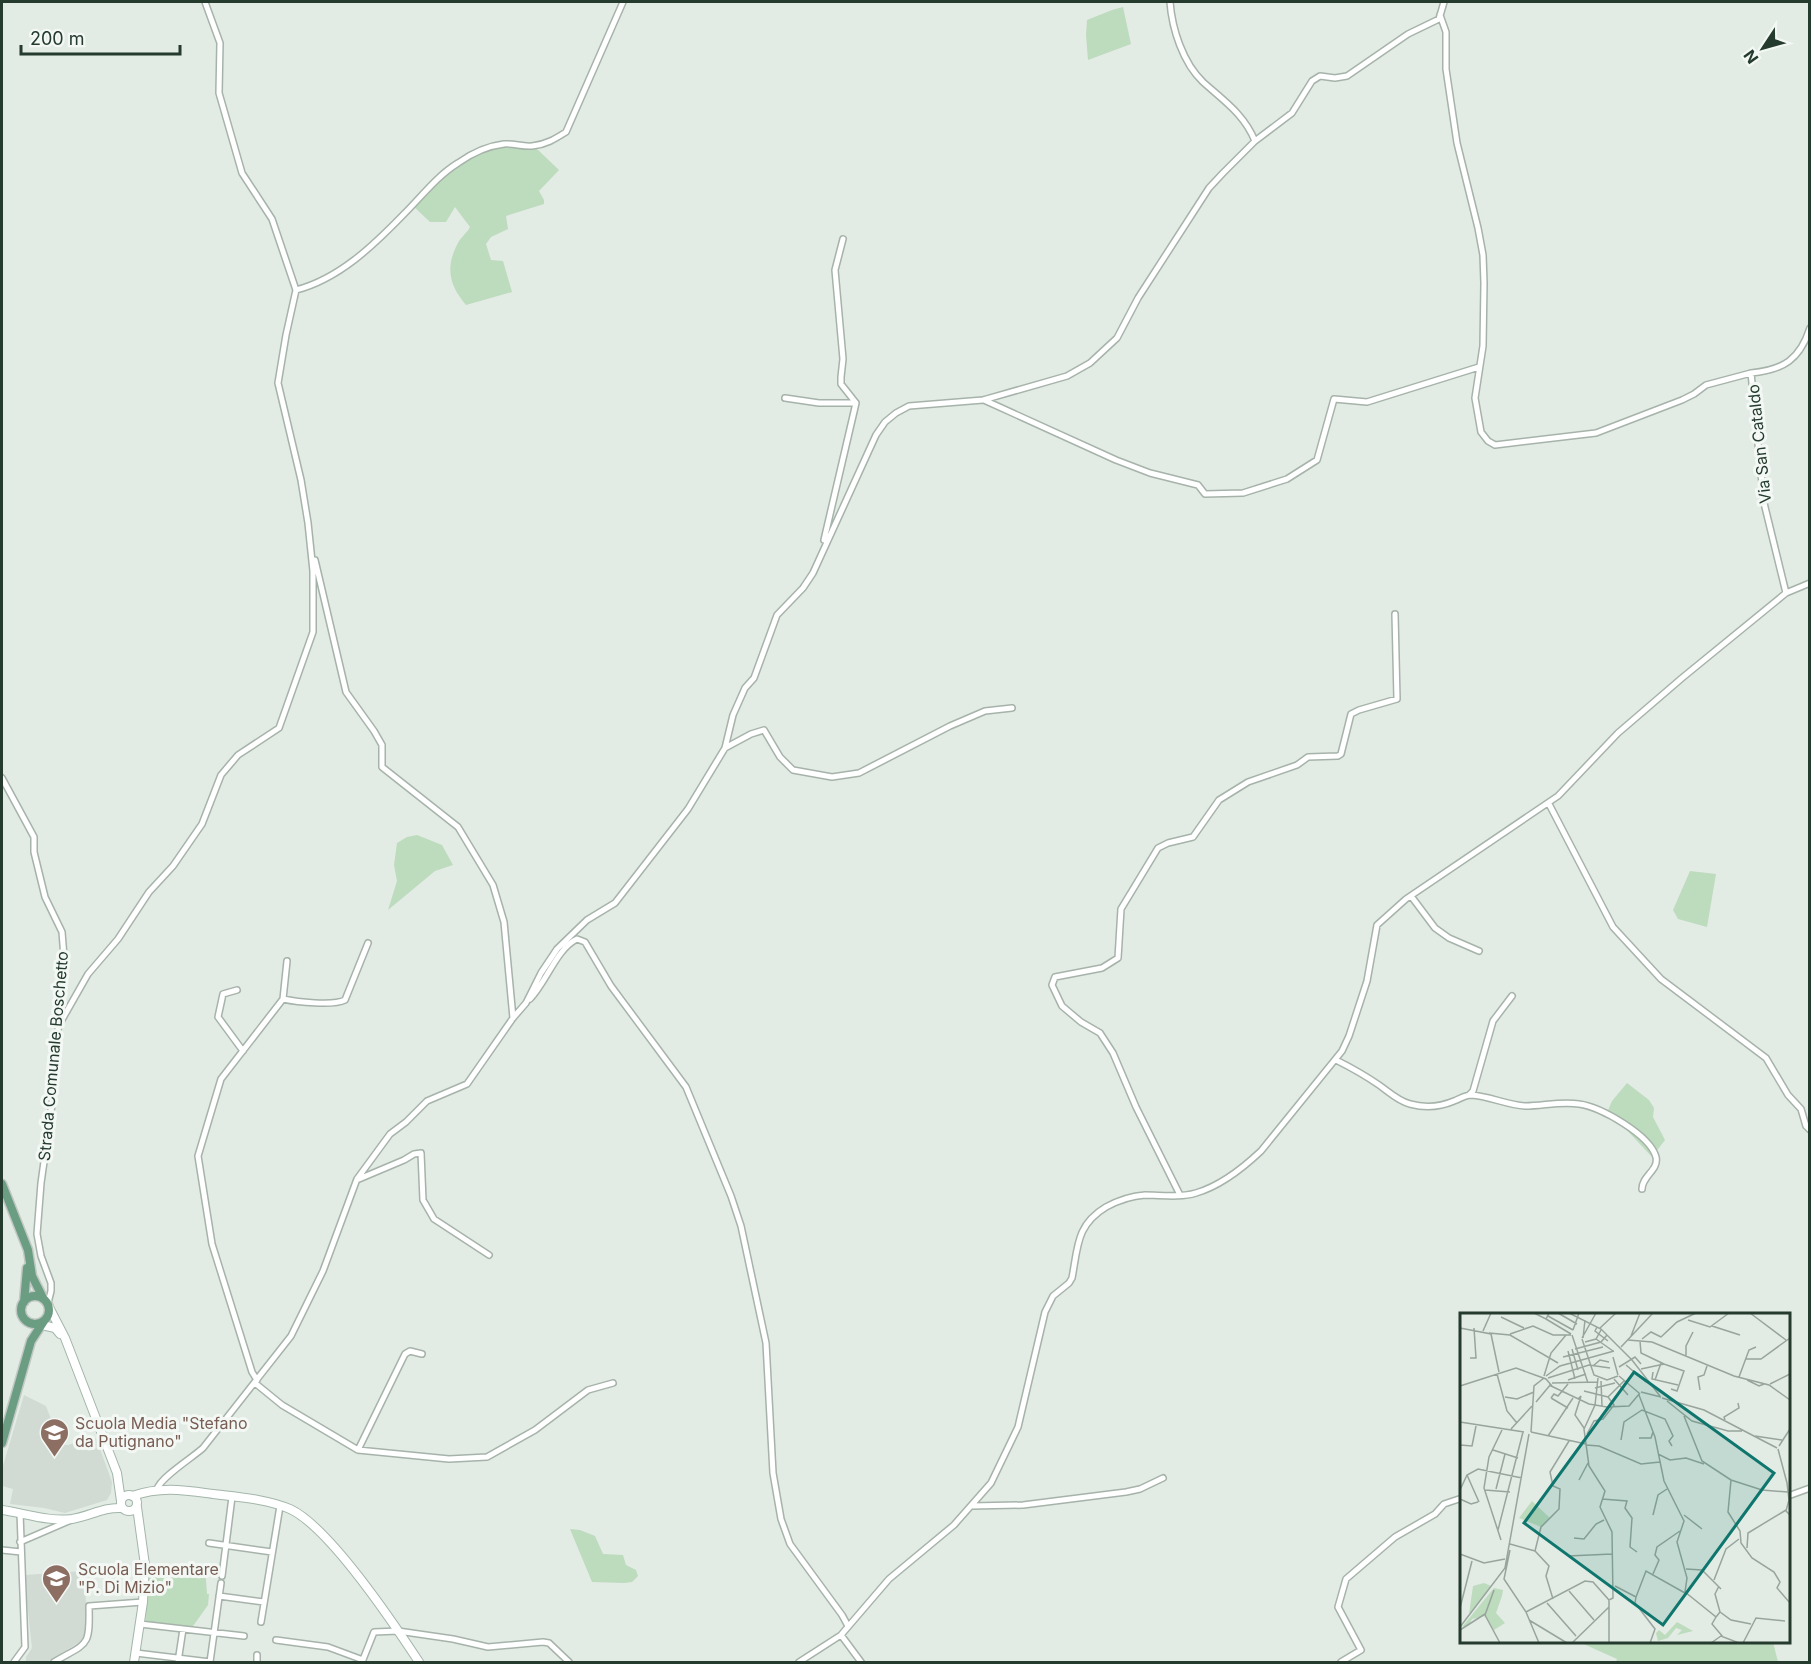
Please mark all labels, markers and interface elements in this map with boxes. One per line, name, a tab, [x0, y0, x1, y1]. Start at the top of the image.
scale bar	[21, 18, 180, 56]
north arrow	[1733, 18, 1793, 78]
text: 200 m	[30, 28, 85, 49]
text: N	[1739, 46, 1763, 68]
street label: Via San Cataldo	[1743, 383, 1775, 505]
street label: Strada Comunale Boschetto	[34, 950, 72, 1162]
inset map	[1460, 1313, 1790, 1643]
place label: Scuola Media "Stefano da Putignano"	[75, 1413, 248, 1451]
school or university icon: Scuola Media "Stefano da Putignano"	[38, 1416, 70, 1458]
place label: Scuola Elementare "P. Di Mizio"	[78, 1559, 219, 1597]
school or university icon: Scuola Elementare "P. Di Mizio"	[41, 1562, 73, 1604]

